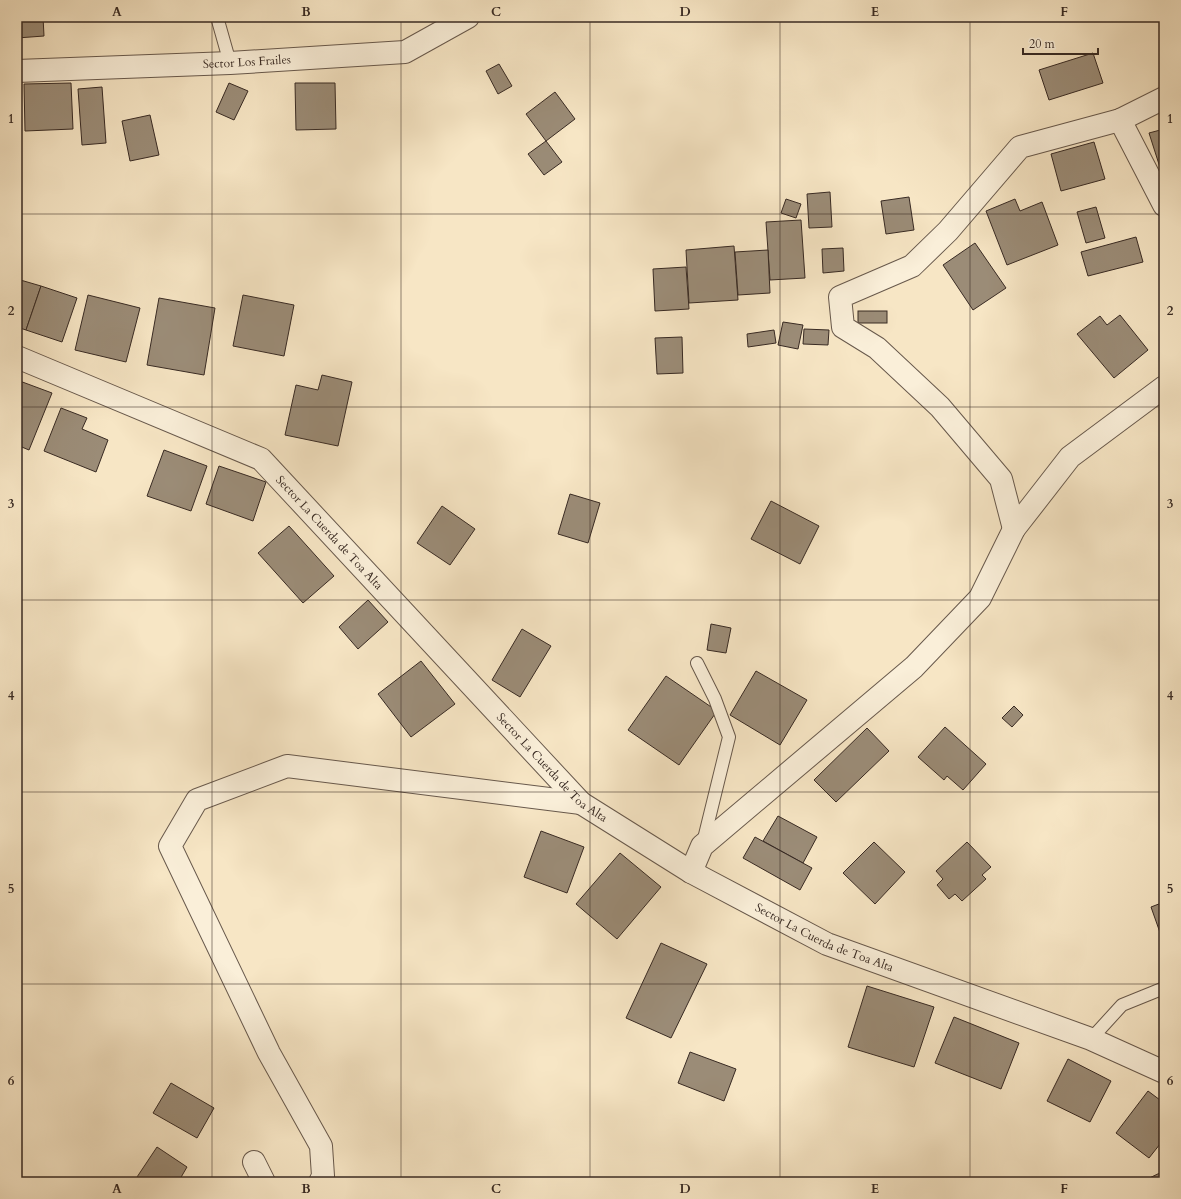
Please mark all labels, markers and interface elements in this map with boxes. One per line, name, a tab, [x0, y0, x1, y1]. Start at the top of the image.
text: A	[112, 3, 122, 21]
text: B	[301, 3, 311, 21]
text: C	[491, 3, 501, 21]
text: D	[679, 3, 691, 21]
text: E	[871, 3, 879, 21]
text: F	[1060, 3, 1068, 21]
scale bar	[1023, 30, 1098, 56]
text: 20 m	[1029, 36, 1056, 52]
street label: Sector Los Frailes	[202, 51, 291, 72]
text: 1	[8, 110, 14, 128]
text: 1	[1167, 110, 1173, 128]
text: 2	[8, 302, 15, 320]
text: 2	[1167, 302, 1174, 320]
street label: Sector La Cuerda de Toa Alta	[272, 472, 387, 594]
text: 3	[8, 495, 15, 513]
text: 3	[1167, 495, 1174, 513]
text: 4	[8, 687, 15, 705]
text: 4	[1167, 687, 1174, 705]
street label: Sector La Cuerda de Toa Alta	[493, 709, 611, 826]
text: 5	[8, 880, 14, 898]
text: 5	[1167, 880, 1173, 898]
street label: Sector La Cuerda de Toa Alta	[752, 899, 897, 976]
text: 6	[8, 1072, 15, 1090]
text: 6	[1167, 1072, 1174, 1090]
text: A	[112, 1180, 122, 1198]
text: B	[301, 1180, 311, 1198]
text: C	[491, 1180, 501, 1198]
text: D	[679, 1180, 691, 1198]
text: E	[871, 1180, 879, 1198]
text: F	[1060, 1180, 1068, 1198]

